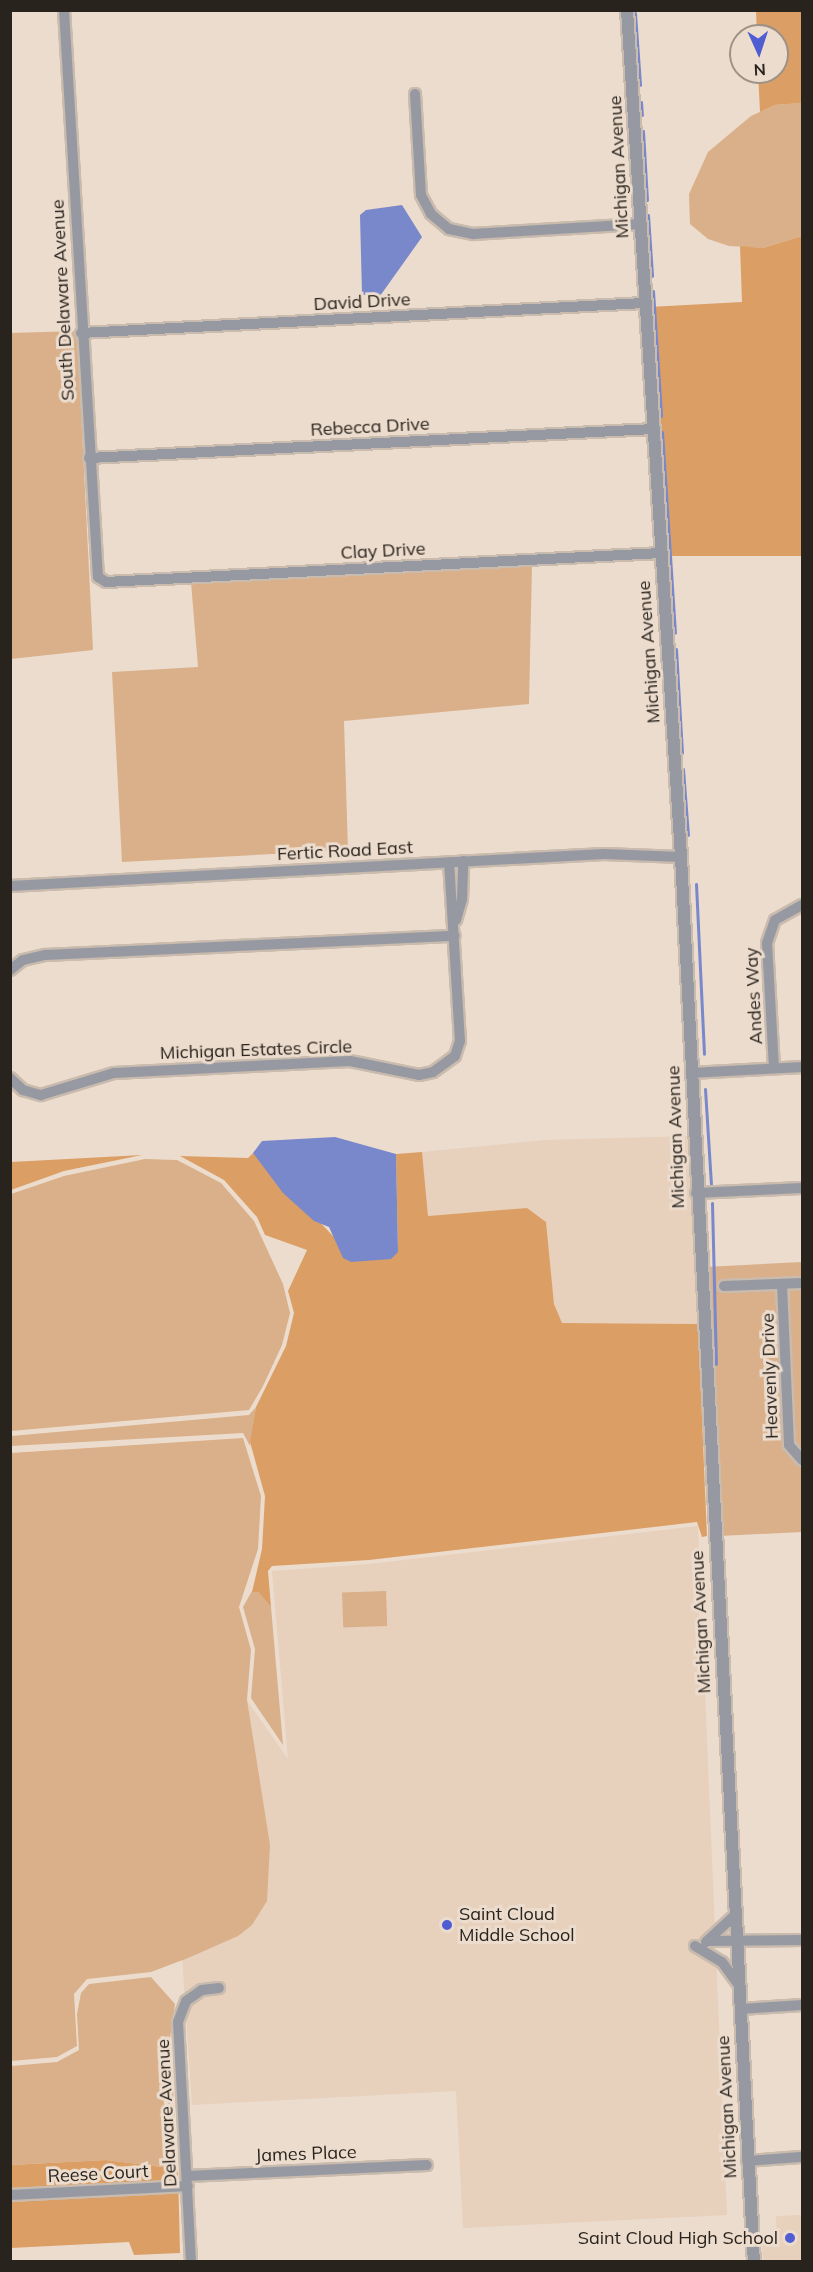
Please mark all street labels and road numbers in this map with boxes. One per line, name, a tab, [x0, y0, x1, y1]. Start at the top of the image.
street label: Michigan Avenue	[604, 95, 634, 239]
street label: South Delaware Avenue	[47, 199, 79, 401]
street label: David Drive	[313, 289, 411, 315]
street label: Rebecca Drive	[310, 413, 430, 441]
street label: Clay Drive	[340, 538, 426, 564]
street label: Michigan Avenue	[633, 580, 665, 724]
street label: Fertic Road East	[277, 837, 413, 865]
street label: Andes Way	[741, 947, 767, 1045]
street label: Michigan Estates Circle	[159, 1036, 353, 1064]
street label: Michigan Avenue	[663, 1065, 689, 1209]
street label: Heavenly Drive	[757, 1313, 783, 1439]
street label: Michigan Avenue	[686, 1550, 716, 1694]
street label: Michigan Avenue	[712, 2035, 742, 2179]
street label: Delaware Avenue	[152, 2038, 182, 2188]
street label: James Place	[255, 2141, 357, 2167]
street label: Reese Court	[47, 2161, 149, 2187]

